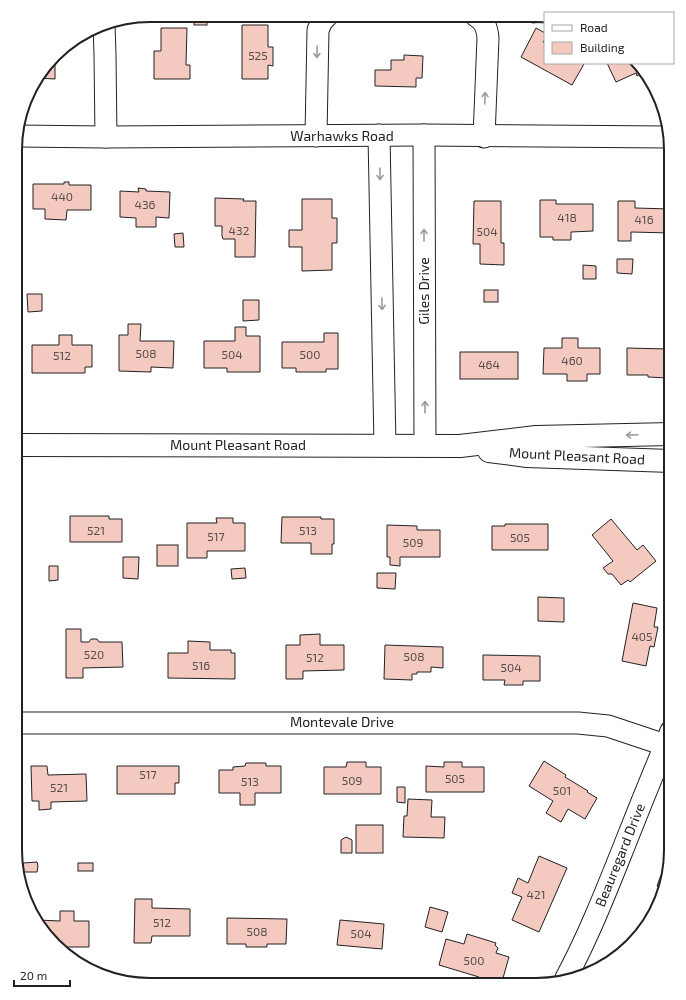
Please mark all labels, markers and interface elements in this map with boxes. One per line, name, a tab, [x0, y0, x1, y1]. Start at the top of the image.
legend	[544, 12, 674, 64]
text: Road	[580, 20, 608, 34]
text: Building	[580, 40, 625, 54]
one-way arrow	[313, 45, 321, 58]
house number: 525	[248, 48, 268, 62]
one-way arrow	[482, 92, 489, 105]
street label: Warhawks Road	[290, 127, 394, 144]
one-way arrow	[376, 167, 383, 180]
house number: 440	[51, 189, 73, 203]
house number: 436	[135, 197, 156, 211]
house number: 418	[557, 210, 577, 224]
house number: 416	[634, 212, 654, 226]
house number: 432	[229, 223, 250, 237]
house number: 504	[476, 224, 498, 238]
one-way arrow	[420, 229, 428, 242]
street label: Giles Drive	[415, 257, 432, 325]
one-way arrow	[378, 297, 386, 310]
house number: 508	[136, 346, 156, 360]
house number: 504	[221, 347, 243, 361]
house number: 500	[300, 347, 320, 361]
house number: 512	[53, 348, 71, 362]
house number: 460	[561, 353, 583, 367]
house number: 464	[478, 357, 500, 371]
one-way arrow	[421, 401, 429, 414]
one-way arrow	[626, 431, 639, 438]
street label: Mount Pleasant Road	[170, 436, 306, 453]
street label: Mount Pleasant Road	[509, 443, 645, 468]
house number: 521	[87, 523, 105, 537]
house number: 513	[299, 523, 317, 537]
house number: 517	[207, 529, 225, 543]
house number: 505	[510, 530, 530, 544]
house number: 509	[403, 535, 423, 549]
house number: 405	[631, 629, 653, 643]
house number: 520	[84, 647, 104, 661]
house number: 508	[404, 649, 424, 663]
house number: 512	[306, 650, 324, 664]
house number: 516	[192, 658, 210, 672]
house number: 504	[500, 660, 522, 674]
street label: Montevale Drive	[290, 713, 394, 730]
house number: 517	[139, 767, 157, 781]
house number: 505	[445, 771, 465, 785]
house number: 509	[342, 773, 362, 787]
house number: 513	[241, 774, 259, 788]
house number: 521	[50, 780, 68, 794]
house number: 501	[553, 783, 571, 797]
street label: Beauregard Drive	[591, 801, 648, 909]
house number: 421	[527, 887, 545, 901]
house number: 512	[153, 915, 171, 929]
house number: 508	[247, 924, 267, 938]
house number: 504	[350, 926, 372, 940]
house number: 500	[464, 953, 484, 967]
scale bar	[14, 962, 70, 988]
text: 20 m	[20, 968, 47, 982]

